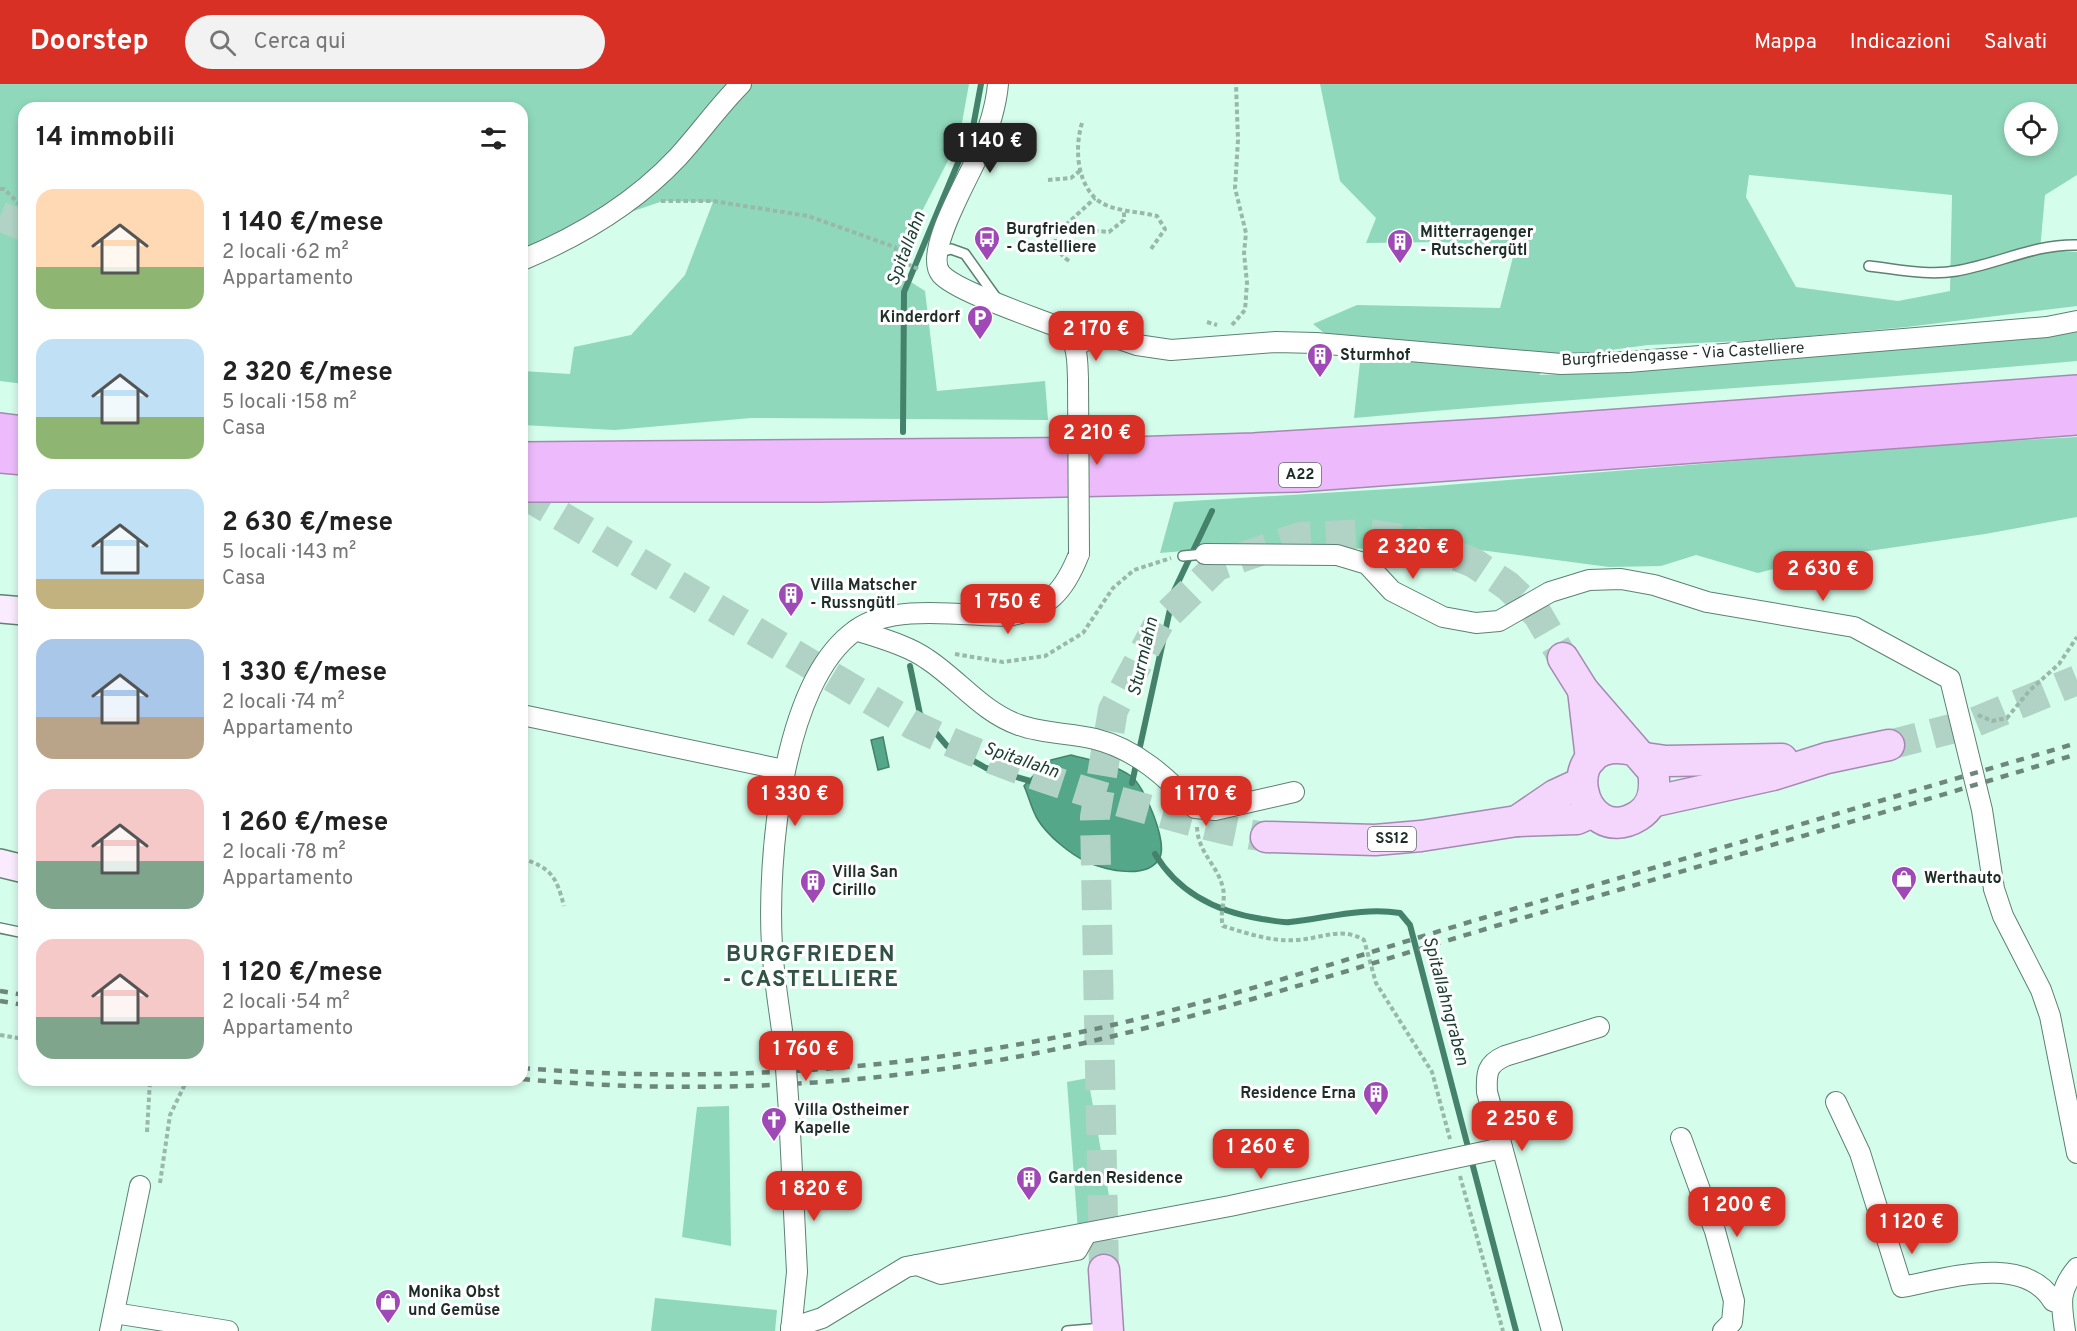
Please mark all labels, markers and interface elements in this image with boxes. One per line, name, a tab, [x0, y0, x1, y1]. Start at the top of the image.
search box	[185, 15, 605, 69]
text: Doorstep	[30, 24, 149, 60]
icon: search	[206, 26, 239, 59]
text: Cerca qui	[254, 29, 346, 56]
text: Mappa	[1754, 29, 1817, 56]
text: Indicazioni	[1850, 29, 1951, 56]
text: Salvati	[1984, 29, 2047, 56]
map controls	[2004, 102, 2058, 156]
button: locate	[2004, 102, 2058, 156]
text: 14 immobili	[36, 122, 175, 155]
icon: filters	[477, 122, 510, 155]
pin: 1 140 €	[935, 123, 1045, 174]
text: 1 140 €	[958, 129, 1022, 155]
text: 1 140 €/mese	[222, 207, 383, 240]
water label: Spitallahn	[882, 208, 932, 290]
icon: home	[84, 213, 156, 285]
place label: Burgfrieden - Castelliere	[1006, 220, 1097, 258]
place label: Mitterragenger - Rutschergütl	[1420, 223, 1534, 261]
bus stop icon: Burgfrieden - Castelliere	[972, 224, 1002, 262]
building icon: Mitterragenger - Rutschergütl	[1385, 227, 1415, 265]
text: 2 locali · 62 m²	[222, 240, 349, 266]
text: Appartamento	[222, 266, 353, 292]
parking icon: Kinderdorf	[965, 303, 995, 341]
place label: Kinderdorf	[879, 308, 960, 328]
pin: 2 170 €	[1041, 311, 1151, 362]
text: 2 170 €	[1063, 317, 1129, 343]
street label: Burgfriedengasse - Via Castelliere	[1561, 339, 1805, 371]
building icon: Sturmhof	[1305, 341, 1335, 379]
place label: Sturmhof	[1340, 346, 1411, 366]
text: 2 320 €/mese	[222, 357, 393, 390]
icon: home	[84, 363, 156, 435]
text: 5 locali · 158 m²	[222, 390, 357, 416]
pin: 2 210 €	[1042, 415, 1152, 466]
text: Casa	[222, 416, 265, 442]
text: 2 210 €	[1063, 421, 1131, 447]
road number: A22	[1279, 463, 1321, 487]
text: 2 630 €/mese	[222, 507, 393, 540]
icon: home	[84, 513, 156, 585]
pin: 2 320 €	[1358, 529, 1468, 580]
text: 2 320 €	[1377, 535, 1449, 561]
text: 5 locali · 143 m²	[222, 540, 356, 566]
pin: 2 630 €	[1768, 551, 1878, 602]
text: 2 630 €	[1787, 557, 1859, 583]
text: Casa	[222, 566, 265, 592]
place label: Villa Matscher - Russngütl	[810, 576, 917, 614]
building icon: Villa Matscher - Russngütl	[776, 580, 806, 618]
pin: 1 750 €	[953, 584, 1063, 635]
text: 1 750 €	[975, 590, 1041, 616]
water label: Sturmlahn	[1124, 615, 1164, 699]
text: 1 330 €/mese	[222, 657, 387, 690]
icon: home	[84, 663, 156, 735]
text: 2 locali · 74 m²	[222, 690, 345, 716]
text: Appartamento	[222, 716, 353, 742]
water label: Spitallahn	[980, 737, 1062, 785]
pin: 1 330 €	[740, 776, 850, 827]
pin: 1 170 €	[1151, 776, 1261, 827]
text: 1 330 €	[761, 782, 829, 808]
text: 1 170 €	[1175, 782, 1237, 808]
text: 1 260 €/mese	[222, 807, 388, 840]
icon: home	[84, 813, 156, 885]
road number: SS12	[1368, 827, 1416, 851]
text: 2 locali · 78 m²	[222, 840, 346, 866]
place label: Villa San Cirillo	[832, 863, 898, 901]
shop icon: Werthauto	[1889, 864, 1919, 902]
text: Appartamento	[222, 866, 353, 892]
building icon: Villa San Cirillo	[798, 867, 828, 905]
place label: Werthauto	[1924, 869, 2002, 889]
water label: Spitallahngraben	[1417, 934, 1473, 1068]
district label: BURGFRIEDEN - CASTELLIERE	[723, 942, 899, 994]
text: 1 120 €/mese	[222, 957, 383, 990]
icon: home	[84, 963, 156, 1035]
text: 2 locali · 54 m²	[222, 990, 350, 1016]
text: Appartamento	[222, 1016, 353, 1042]
pin: 1 760 €	[751, 1031, 861, 1082]
text: 1 760 €	[773, 1037, 839, 1063]
building icon: Residence Erna	[1361, 1079, 1391, 1117]
place label: Residence Erna	[1240, 1084, 1356, 1104]
place label: Villa Ostheimer Kapelle	[794, 1101, 909, 1139]
pin: 2 250 €	[1467, 1101, 1577, 1152]
church icon: Villa Ostheimer Kapelle	[759, 1105, 789, 1143]
text: 2 250 €	[1486, 1107, 1558, 1133]
pin: 1 260 €	[1206, 1129, 1316, 1180]
text: 1 260 €	[1227, 1135, 1295, 1161]
building icon: Garden Residence	[1014, 1164, 1044, 1202]
place label: Garden Residence	[1048, 1169, 1183, 1189]
pin: 1 820 €	[759, 1171, 869, 1222]
text: 1 820 €	[780, 1177, 848, 1203]
pin: 1 200 €	[1682, 1187, 1792, 1238]
text: 1 200 €	[1702, 1193, 1772, 1219]
pin: 1 120 €	[1857, 1204, 1967, 1255]
text: 1 120 €	[1880, 1210, 1944, 1236]
place label: Monika Obst und Gemüse	[408, 1283, 500, 1321]
shop icon: Monika Obst und Gemüse	[373, 1287, 403, 1325]

